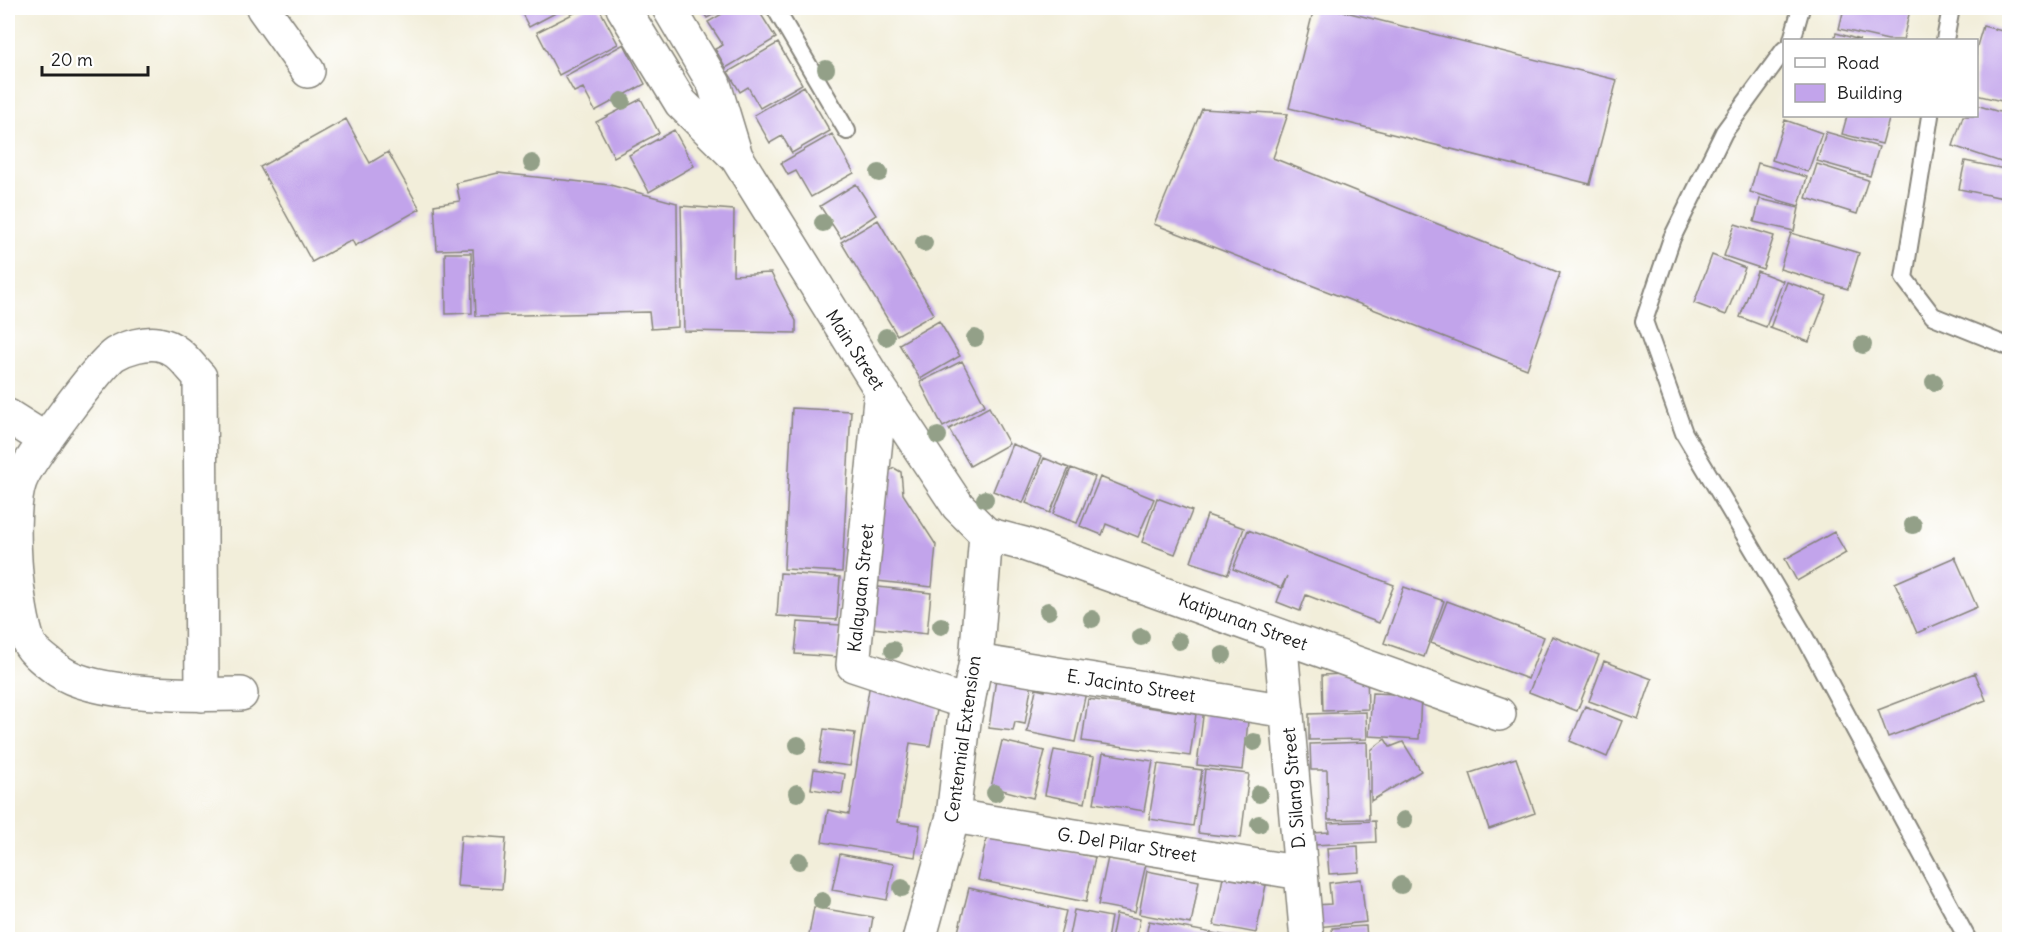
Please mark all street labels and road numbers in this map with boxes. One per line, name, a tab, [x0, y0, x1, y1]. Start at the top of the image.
street label: Main Street	[821, 305, 890, 394]
street label: Kalayaan Street	[842, 523, 879, 653]
street label: Katipunan Street	[1176, 588, 1311, 656]
street label: Centennial Extension	[939, 654, 986, 824]
street label: E. Jacinto Street	[1065, 664, 1197, 707]
street label: D. Silang Street	[1277, 726, 1310, 850]
street label: G. Del Pilar Street	[1056, 822, 1198, 867]

